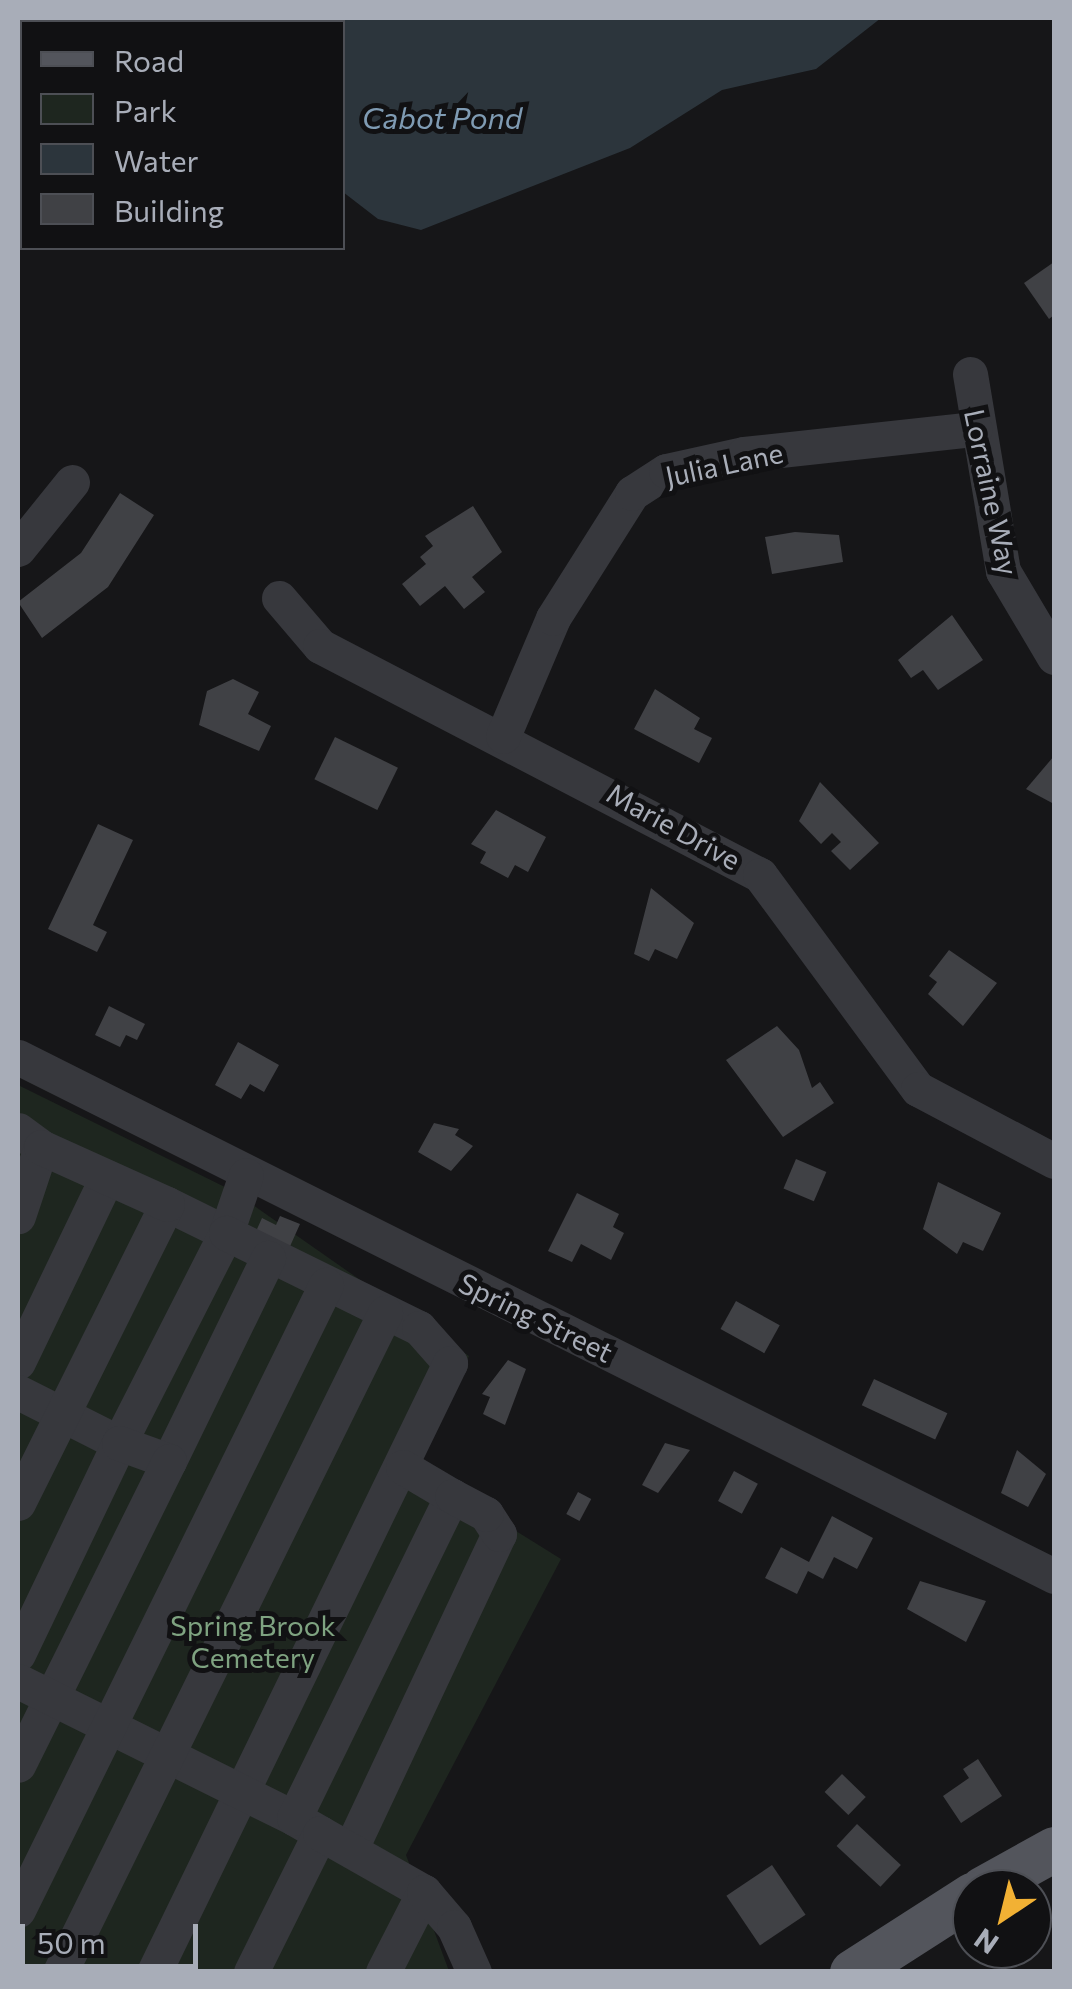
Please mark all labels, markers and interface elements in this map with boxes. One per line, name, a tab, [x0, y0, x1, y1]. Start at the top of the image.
legend	[20, 20, 345, 250]
text: Road	[114, 41, 184, 78]
text: Park	[114, 91, 177, 128]
water label: Cabot Pond	[362, 99, 522, 135]
text: Water	[114, 141, 199, 178]
text: Building	[114, 191, 224, 228]
street label: Lorraine Way	[958, 406, 1026, 578]
street label: Julia Lane	[662, 435, 786, 493]
street label: Marie Drive	[601, 776, 747, 876]
street label: Spring Street	[454, 1265, 618, 1369]
park label: Spring Brook Cemetery	[170, 1608, 336, 1674]
north arrow	[952, 1869, 1052, 1969]
scale bar	[25, 1904, 202, 1966]
text: N	[968, 1922, 1004, 1962]
text: 50 m	[37, 1923, 106, 1960]

